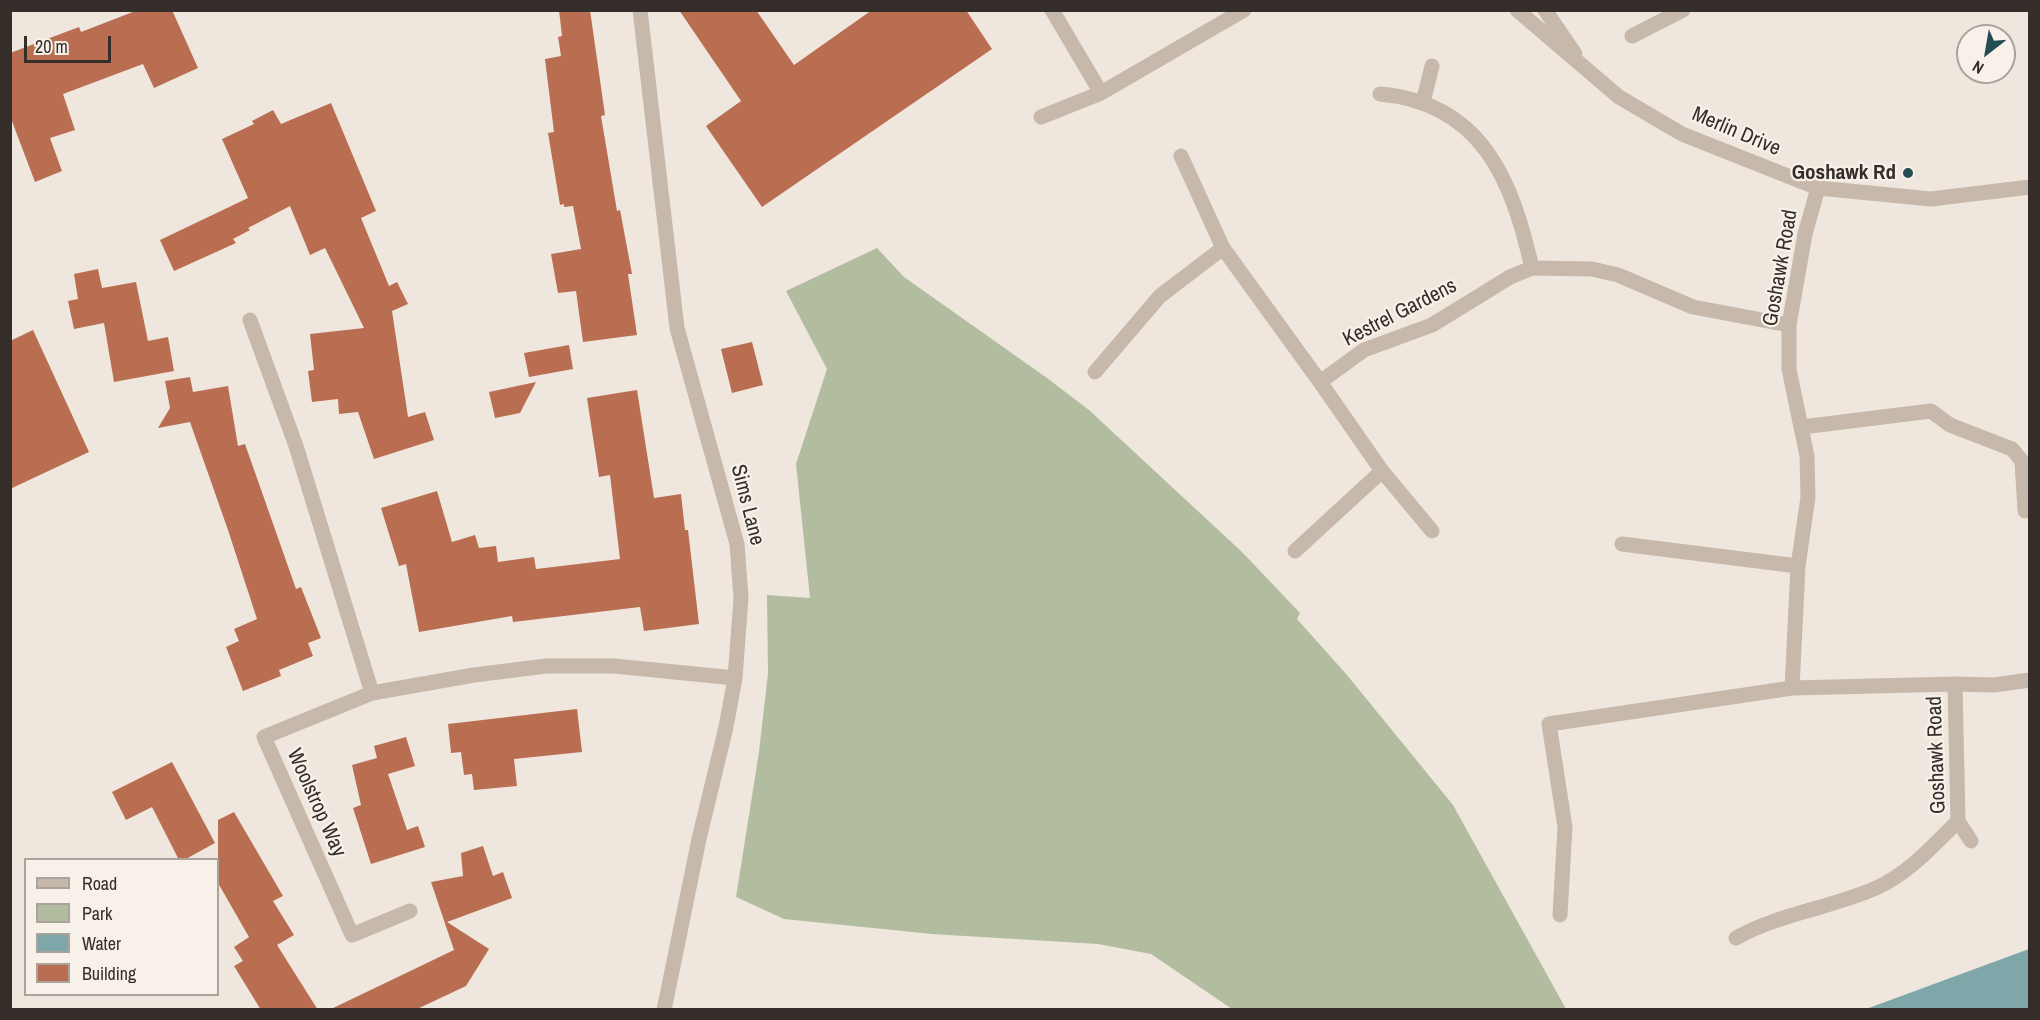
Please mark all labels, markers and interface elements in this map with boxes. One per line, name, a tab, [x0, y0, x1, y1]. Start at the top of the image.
scale bar	[27, 24, 114, 62]
north arrow	[1956, 24, 2016, 84]
text: 20 m	[35, 34, 68, 59]
text: N	[1968, 56, 1987, 80]
street label: Merlin Drive	[1688, 102, 1784, 162]
place label: Goshawk Rd	[1792, 160, 1896, 186]
marker: Goshawk Rd	[1901, 166, 1915, 180]
street label: Goshawk Road	[1758, 208, 1804, 328]
street label: Kestrel Gardens	[1339, 274, 1461, 352]
street label: Sims Lane	[725, 462, 769, 548]
street label: Goshawk Road	[1922, 696, 1952, 814]
street label: Woolstrop Way	[281, 745, 351, 861]
legend	[24, 858, 219, 996]
text: Road	[82, 871, 117, 896]
text: Park	[82, 901, 112, 926]
text: Water	[82, 931, 121, 956]
text: Building	[82, 961, 136, 986]

